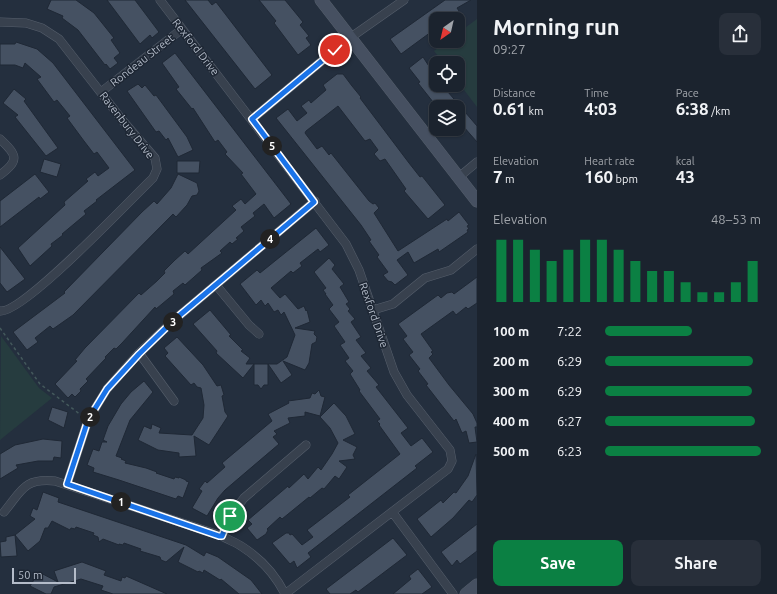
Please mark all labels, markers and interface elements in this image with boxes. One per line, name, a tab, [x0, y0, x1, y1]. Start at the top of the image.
north arrow	[429, 12, 465, 48]
map controls	[429, 12, 465, 136]
button: share	[719, 13, 761, 55]
text: Morning run	[493, 14, 620, 39]
street label: Rexford Drive	[170, 16, 222, 78]
street label: Rondeau Street	[108, 31, 177, 89]
pin	[318, 33, 352, 67]
icon: check	[324, 39, 346, 61]
text: 09:27	[493, 42, 526, 56]
button: locate	[429, 56, 465, 92]
text: Distance	[493, 87, 536, 99]
text: Time	[584, 87, 609, 99]
text: Pace	[676, 87, 699, 99]
street label: Ravenbury Drive	[97, 89, 157, 161]
text: 0.61	[493, 99, 526, 118]
text: 4:03	[584, 99, 617, 118]
text: 6:38	[676, 99, 709, 118]
button: layers	[429, 100, 465, 136]
text: km	[526, 105, 544, 117]
text: /km	[709, 105, 730, 117]
pin: 5	[262, 136, 282, 156]
text: 5	[269, 140, 275, 152]
text: Elevation	[493, 155, 539, 167]
text: Heart rate	[584, 155, 635, 167]
text: kcal	[676, 155, 695, 167]
text: 7	[493, 167, 503, 186]
text: 160	[584, 167, 613, 186]
text: 43	[676, 167, 695, 186]
text: m	[503, 173, 515, 185]
text: bpm	[613, 173, 638, 185]
text: Elevation	[493, 212, 547, 226]
text: 48–53 m	[711, 212, 761, 226]
pin: 4	[260, 229, 280, 249]
text: 4	[267, 233, 273, 245]
street label: Rexford Drive	[357, 281, 391, 349]
pin: 3	[163, 312, 183, 332]
text: 3	[170, 316, 176, 328]
text: 100 m	[493, 324, 529, 338]
text: 7:22	[557, 324, 582, 338]
text: 200 m	[493, 354, 529, 368]
text: 6:29	[557, 354, 582, 368]
text: 300 m	[493, 384, 529, 398]
text: 6:29	[557, 384, 582, 398]
pin: 2	[80, 407, 100, 427]
text: 2	[87, 411, 93, 423]
text: 400 m	[493, 414, 529, 428]
text: 6:27	[557, 414, 582, 428]
text: 500 m	[493, 444, 529, 458]
text: 6:23	[557, 444, 582, 458]
pin: 1	[111, 492, 131, 512]
text: 1	[118, 496, 124, 508]
pin	[213, 499, 247, 533]
icon: arrive	[219, 505, 241, 527]
button: Save	[493, 540, 623, 586]
button: Share	[631, 540, 761, 586]
scale bar	[12, 566, 76, 585]
text: 50 m	[18, 569, 42, 581]

